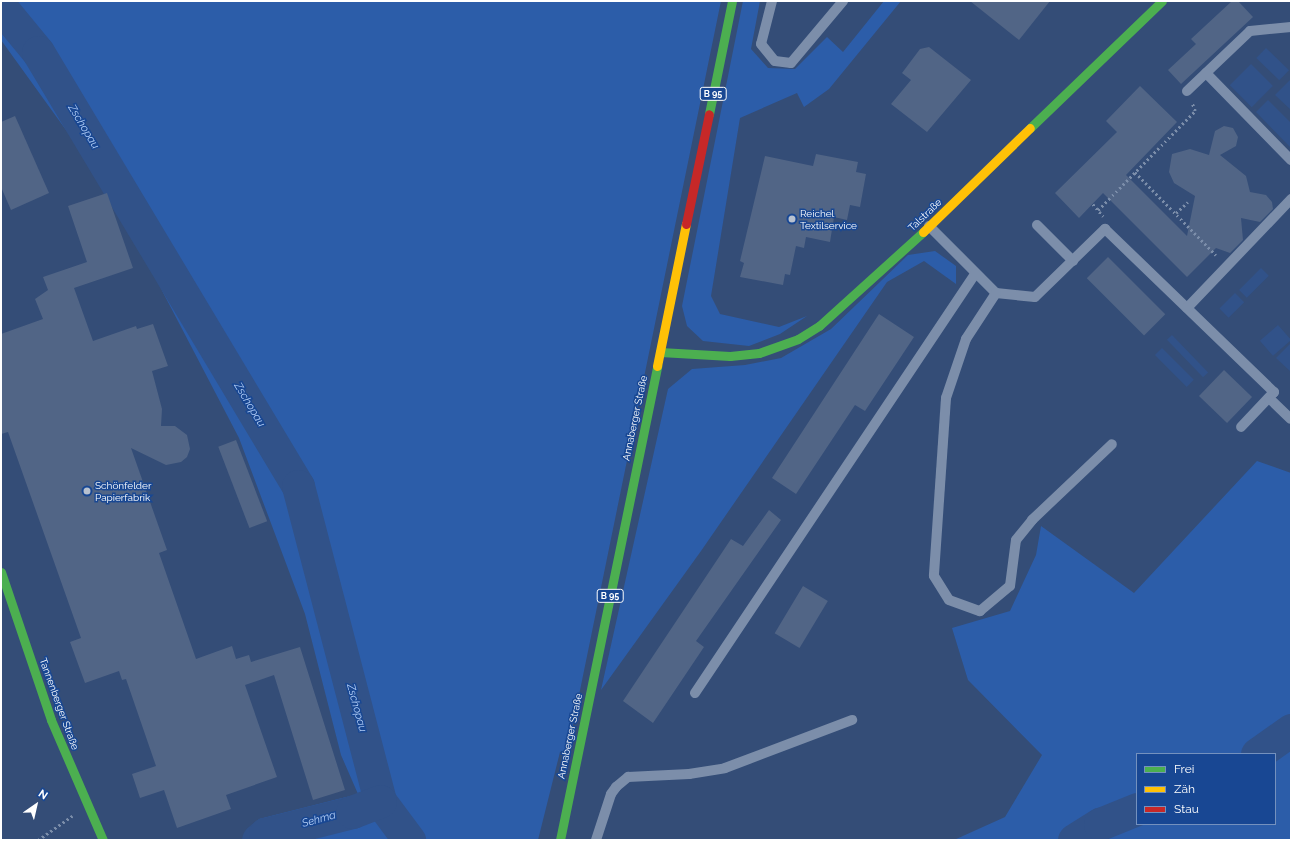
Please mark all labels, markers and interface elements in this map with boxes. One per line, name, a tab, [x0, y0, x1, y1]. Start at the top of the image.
road number: B 95	[699, 87, 727, 101]
water label: Zschopau	[65, 102, 101, 152]
street label: Talstraße	[906, 196, 944, 234]
place label: Reichel Textilservice	[800, 207, 857, 230]
marker: Reichel Textilservice	[787, 214, 797, 224]
street label: Annaberger Straße	[620, 374, 650, 462]
water label: Zschopau	[231, 380, 267, 430]
place label: Schönfelder Papierfabrik	[95, 479, 151, 502]
marker: Schönfelder Papierfabrik	[82, 486, 92, 496]
road number: B 95	[596, 589, 624, 603]
street label: Tannenberger Straße	[37, 656, 81, 752]
water label: Zschopau	[343, 682, 369, 734]
street label: Annaberger Straße	[555, 692, 585, 780]
legend	[1136, 753, 1276, 825]
text: Frei	[1174, 762, 1194, 776]
text: Zäh	[1174, 782, 1195, 796]
north arrow	[16, 785, 56, 825]
text: N	[36, 787, 50, 802]
text: Stau	[1174, 802, 1199, 816]
water label: Sehma	[301, 809, 337, 831]

